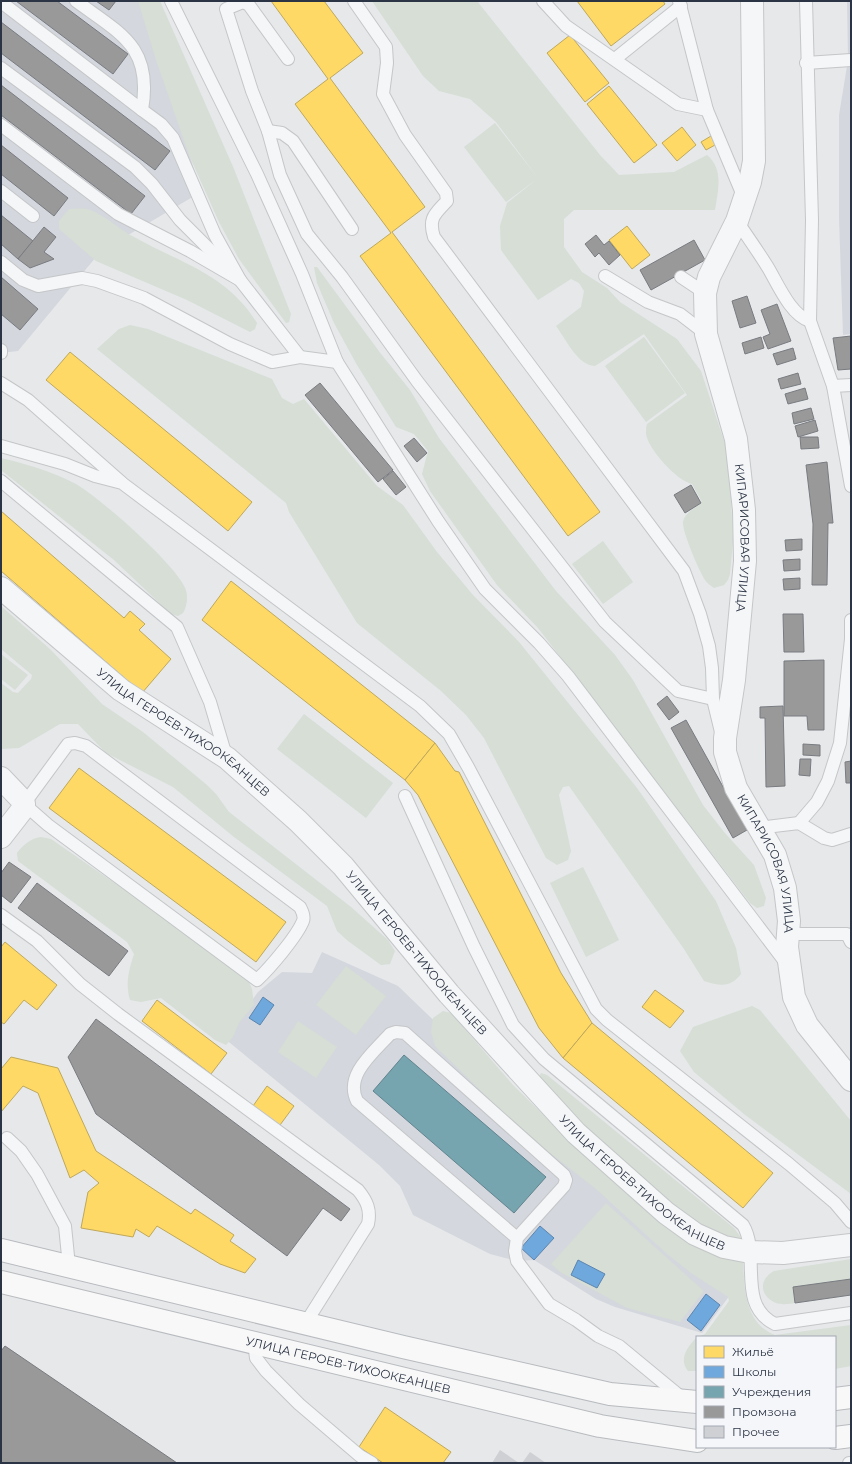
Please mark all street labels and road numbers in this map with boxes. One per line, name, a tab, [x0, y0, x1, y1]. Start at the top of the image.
street label: КИПАРИСОВАЯ УЛИЦА	[732, 463, 753, 613]
street label: УЛИЦА ГЕРОЕВ-ТИХООКЕАНЦЕВ	[94, 665, 273, 800]
street label: КИПАРИСОВАЯ УЛИЦА	[734, 791, 797, 934]
street label: УЛИЦА ГЕРОЕВ-ТИХООКЕАНЦЕВ	[343, 868, 491, 1038]
street label: УЛИЦА ГЕРОЕВ-ТИХООКЕАНЦЕВ	[556, 1112, 728, 1254]
street label: УЛИЦА ГЕРОЕВ-ТИХООКЕАНЦЕВ	[244, 1333, 452, 1397]

